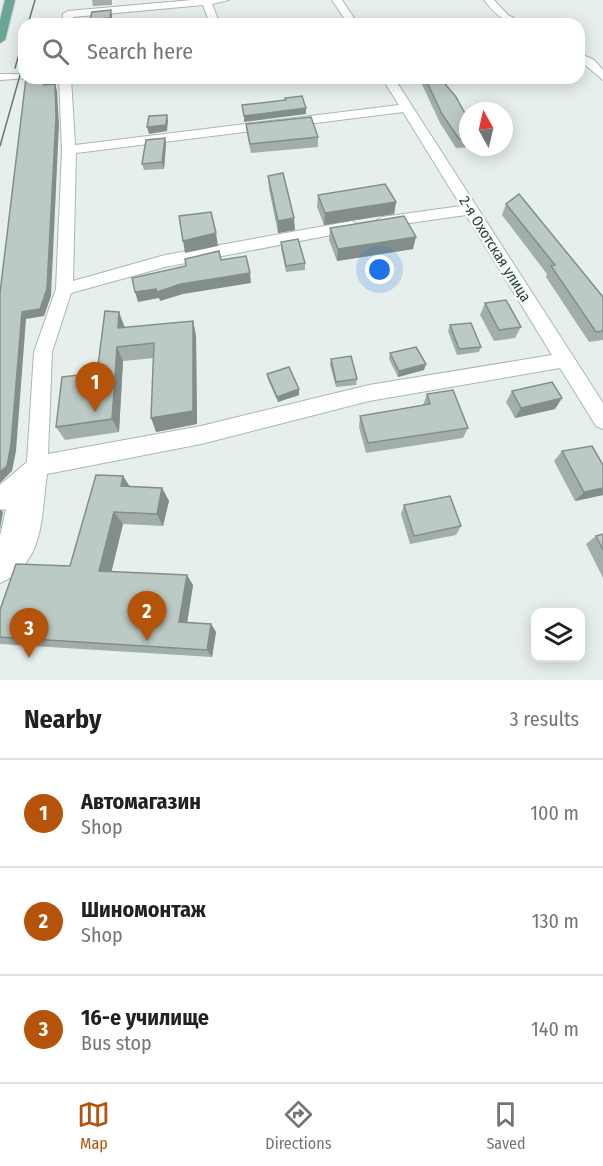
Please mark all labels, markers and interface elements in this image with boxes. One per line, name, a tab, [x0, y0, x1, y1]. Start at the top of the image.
search box	[18, 18, 585, 84]
icon: search	[39, 35, 72, 68]
text: Search here	[87, 38, 193, 65]
north arrow	[459, 102, 513, 156]
street label: 2-я Охотская улица	[455, 193, 535, 305]
your location	[365, 255, 394, 284]
pin: 1	[76, 362, 115, 412]
pin: 2	[128, 592, 166, 641]
pin: 3	[9, 608, 48, 658]
map controls	[531, 608, 585, 662]
button: layers	[531, 608, 585, 662]
text: Nearby	[24, 704, 101, 735]
text: 3 results	[510, 707, 579, 731]
text: Автомагазин	[81, 788, 201, 815]
text: 1	[39, 801, 48, 825]
text: 100 m	[530, 801, 579, 825]
text: Shop	[81, 815, 123, 839]
text: Шиномонтаж	[81, 896, 206, 923]
text: 2	[39, 909, 48, 933]
text: 130 m	[532, 909, 579, 933]
text: Shop	[81, 923, 123, 947]
text: 16-е училище	[81, 1004, 209, 1031]
text: 3	[39, 1017, 48, 1041]
text: 140 m	[531, 1017, 579, 1041]
text: Bus stop	[81, 1031, 152, 1055]
tab: Map	[77, 1098, 110, 1153]
tab: Directions	[265, 1098, 332, 1153]
tab: Saved	[486, 1098, 526, 1153]

